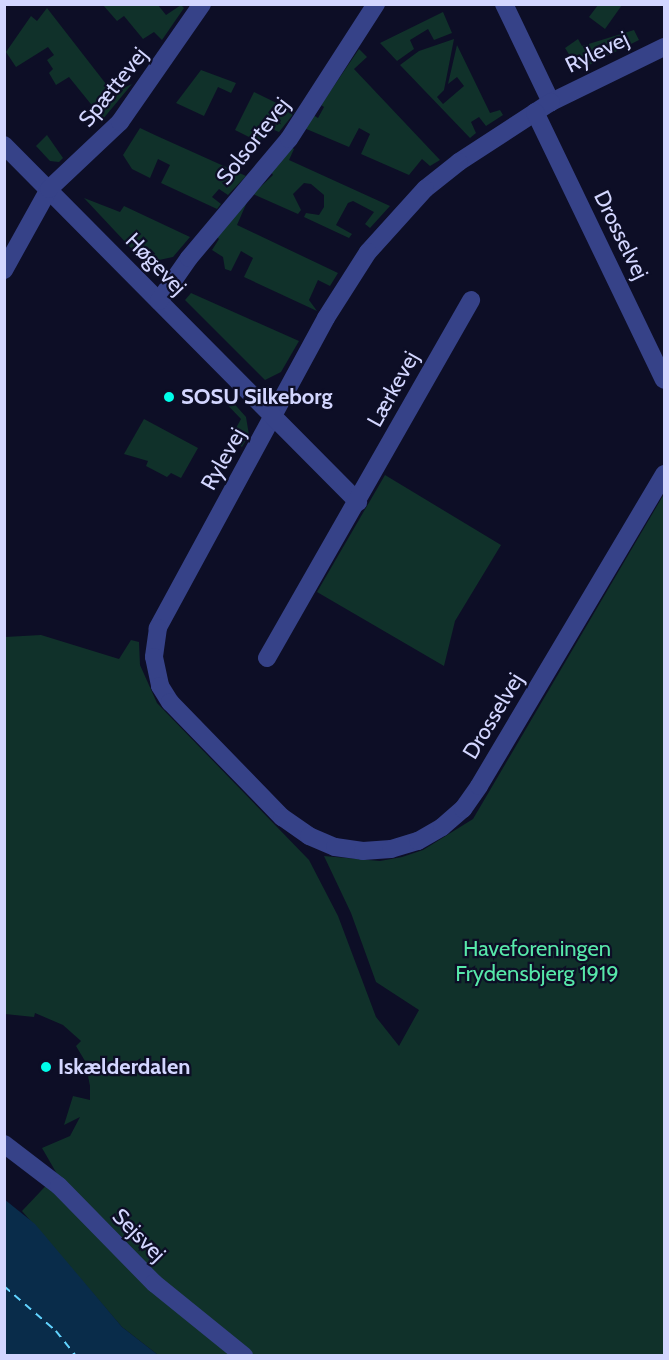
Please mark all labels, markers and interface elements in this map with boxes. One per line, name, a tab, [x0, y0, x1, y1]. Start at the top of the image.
street label: Rylevej	[561, 25, 633, 79]
street label: Spættevej	[73, 42, 153, 132]
street label: Solsortevej	[211, 92, 295, 190]
street label: Drosselvej	[588, 186, 654, 284]
street label: Høgevej	[120, 227, 192, 301]
street label: Lærkevej	[362, 347, 424, 431]
place label: SOSU Silkeborg	[181, 384, 333, 410]
marker: SOSU Silkeborg	[162, 390, 176, 404]
street label: Rylevej	[195, 423, 251, 495]
street label: Drosselvej	[457, 668, 529, 764]
park label: Haveforeningen Frydensbjerg 1919	[455, 935, 619, 986]
place label: Iskælderdalen	[58, 1054, 190, 1080]
marker: Iskælderdalen	[39, 1060, 53, 1074]
street label: Sejsvej	[107, 1203, 171, 1267]

